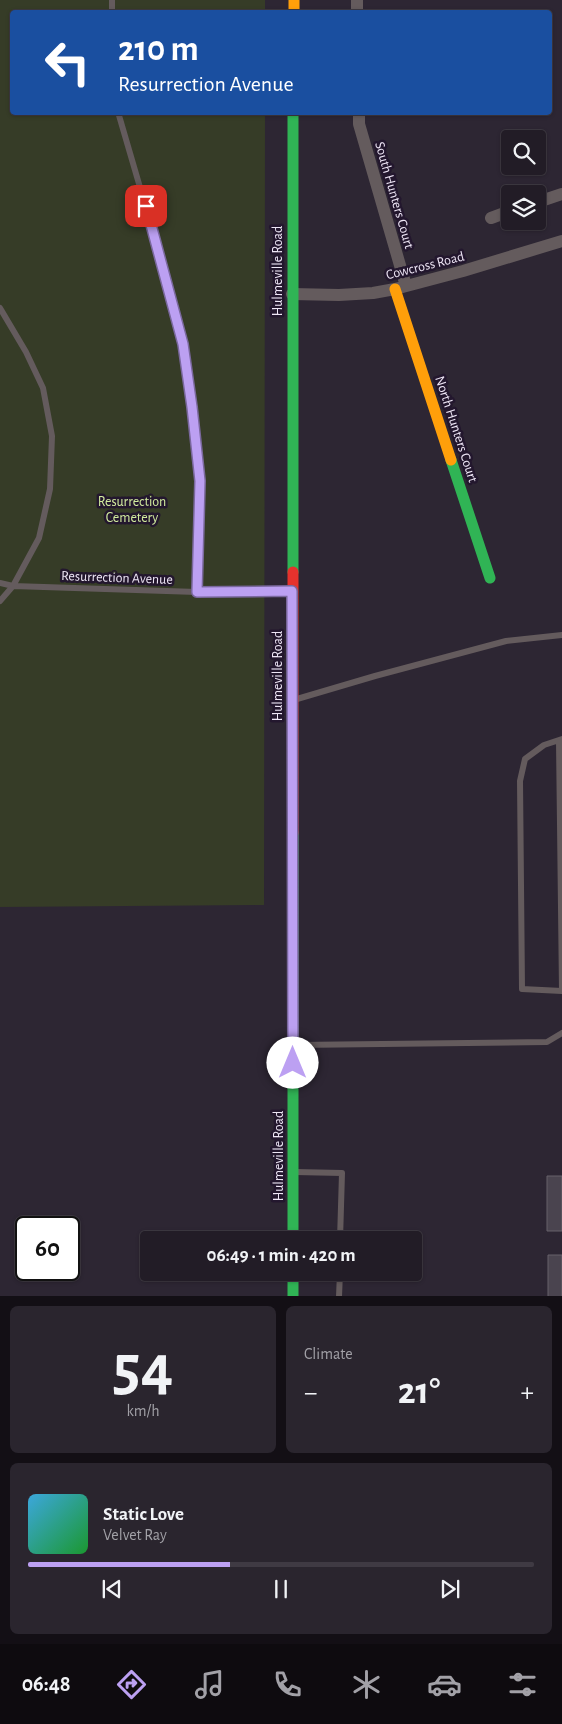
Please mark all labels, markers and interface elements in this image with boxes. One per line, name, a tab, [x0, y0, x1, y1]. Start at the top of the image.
icon: left	[35, 30, 100, 95]
text: 210 m	[118, 32, 199, 67]
text: Resurrection Avenue	[118, 73, 294, 95]
map controls	[501, 130, 546, 230]
button: search	[501, 130, 546, 175]
street label: South Hunters Court	[372, 140, 416, 251]
pin	[125, 185, 167, 227]
button: layers	[501, 185, 546, 230]
icon: arrive	[132, 192, 160, 220]
street label: Hulmeville Road	[271, 226, 285, 316]
street label: Cowcross Road	[385, 249, 466, 282]
street label: North Hunters Court	[432, 374, 480, 485]
park label: Resurrection Cemetery	[98, 495, 166, 525]
street label: Resurrection Avenue	[61, 569, 173, 587]
street label: Hulmeville Road	[271, 631, 285, 721]
position arrow	[266, 1036, 318, 1088]
street label: Hulmeville Road	[272, 1111, 286, 1201]
speed limit sign: 60	[15, 1216, 80, 1281]
text: 06:49 · 1 min · 420 m	[207, 1246, 356, 1265]
text: 54	[113, 1337, 173, 1402]
text: Climate	[304, 1346, 353, 1362]
text: 21°	[398, 1373, 440, 1411]
text: −	[304, 1379, 317, 1407]
text: +	[521, 1379, 534, 1407]
text: km/h	[126, 1403, 160, 1419]
text: Static Love	[103, 1505, 184, 1524]
text: Velvet Ray	[103, 1527, 167, 1543]
icon: previous	[98, 1575, 126, 1603]
icon: pause	[267, 1575, 295, 1603]
icon: next	[436, 1575, 464, 1603]
icon: directions	[114, 1667, 149, 1702]
icon: music	[192, 1667, 227, 1702]
icon: phone	[270, 1667, 305, 1702]
icon: climate	[349, 1667, 384, 1702]
icon: car	[427, 1667, 462, 1702]
icon: filters	[505, 1667, 540, 1702]
text: 06:48	[22, 1673, 71, 1695]

